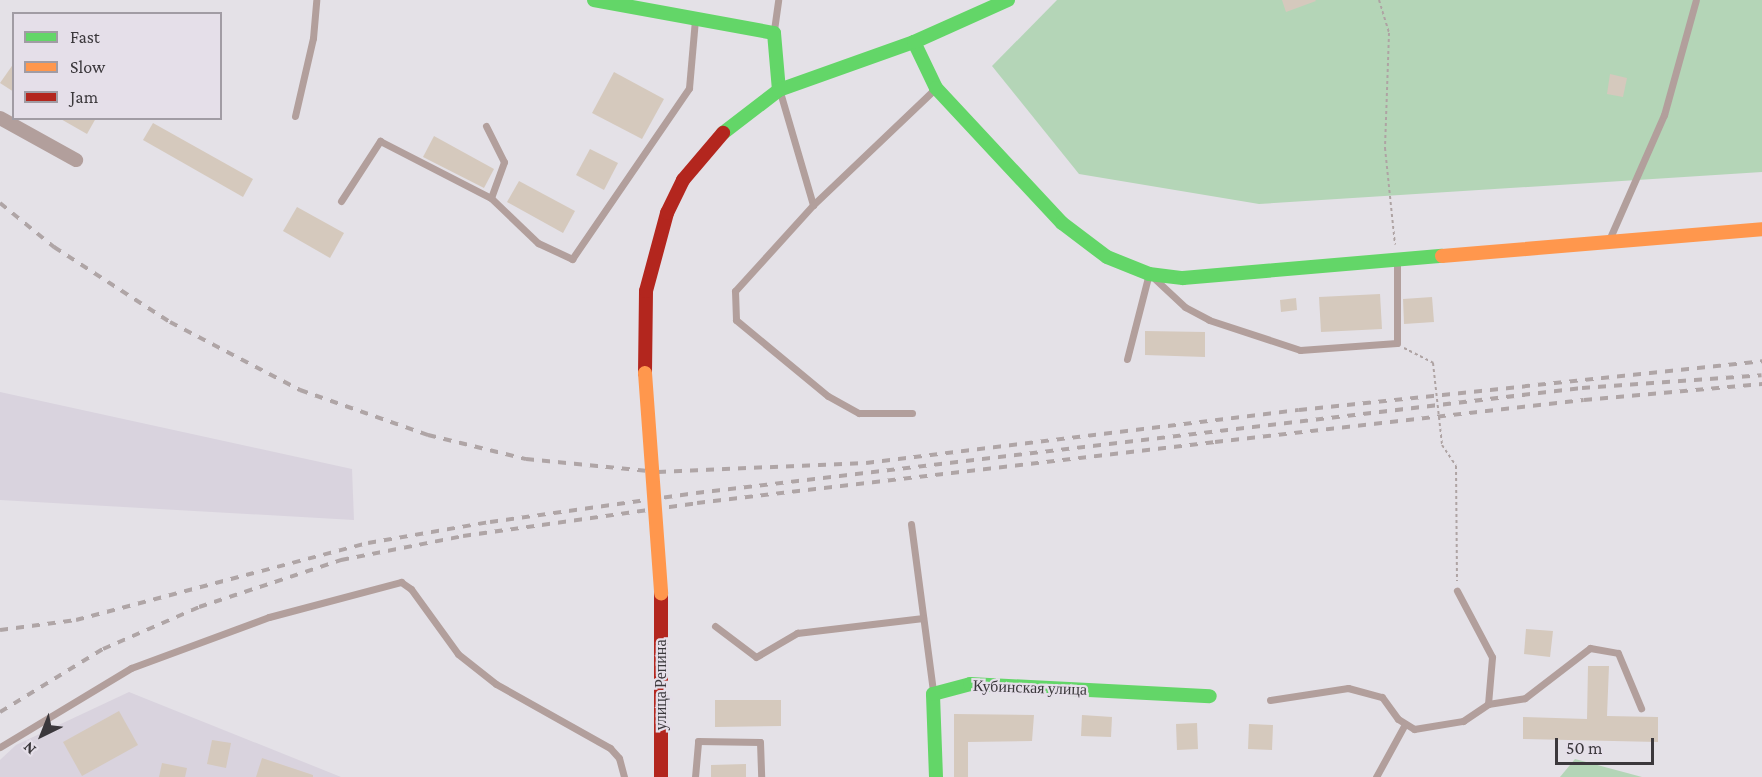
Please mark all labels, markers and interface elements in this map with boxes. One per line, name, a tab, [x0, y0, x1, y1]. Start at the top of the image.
legend	[12, 12, 222, 120]
text: Fast	[70, 27, 100, 47]
text: Slow	[70, 57, 105, 77]
text: Jam	[70, 87, 98, 107]
street label: улица Репина	[651, 639, 671, 731]
street label: Кубинская улица	[973, 676, 1087, 700]
north arrow	[12, 705, 72, 765]
scale bar	[1558, 726, 1657, 764]
text: 50 m	[1566, 738, 1603, 758]
text: N	[20, 739, 39, 758]

